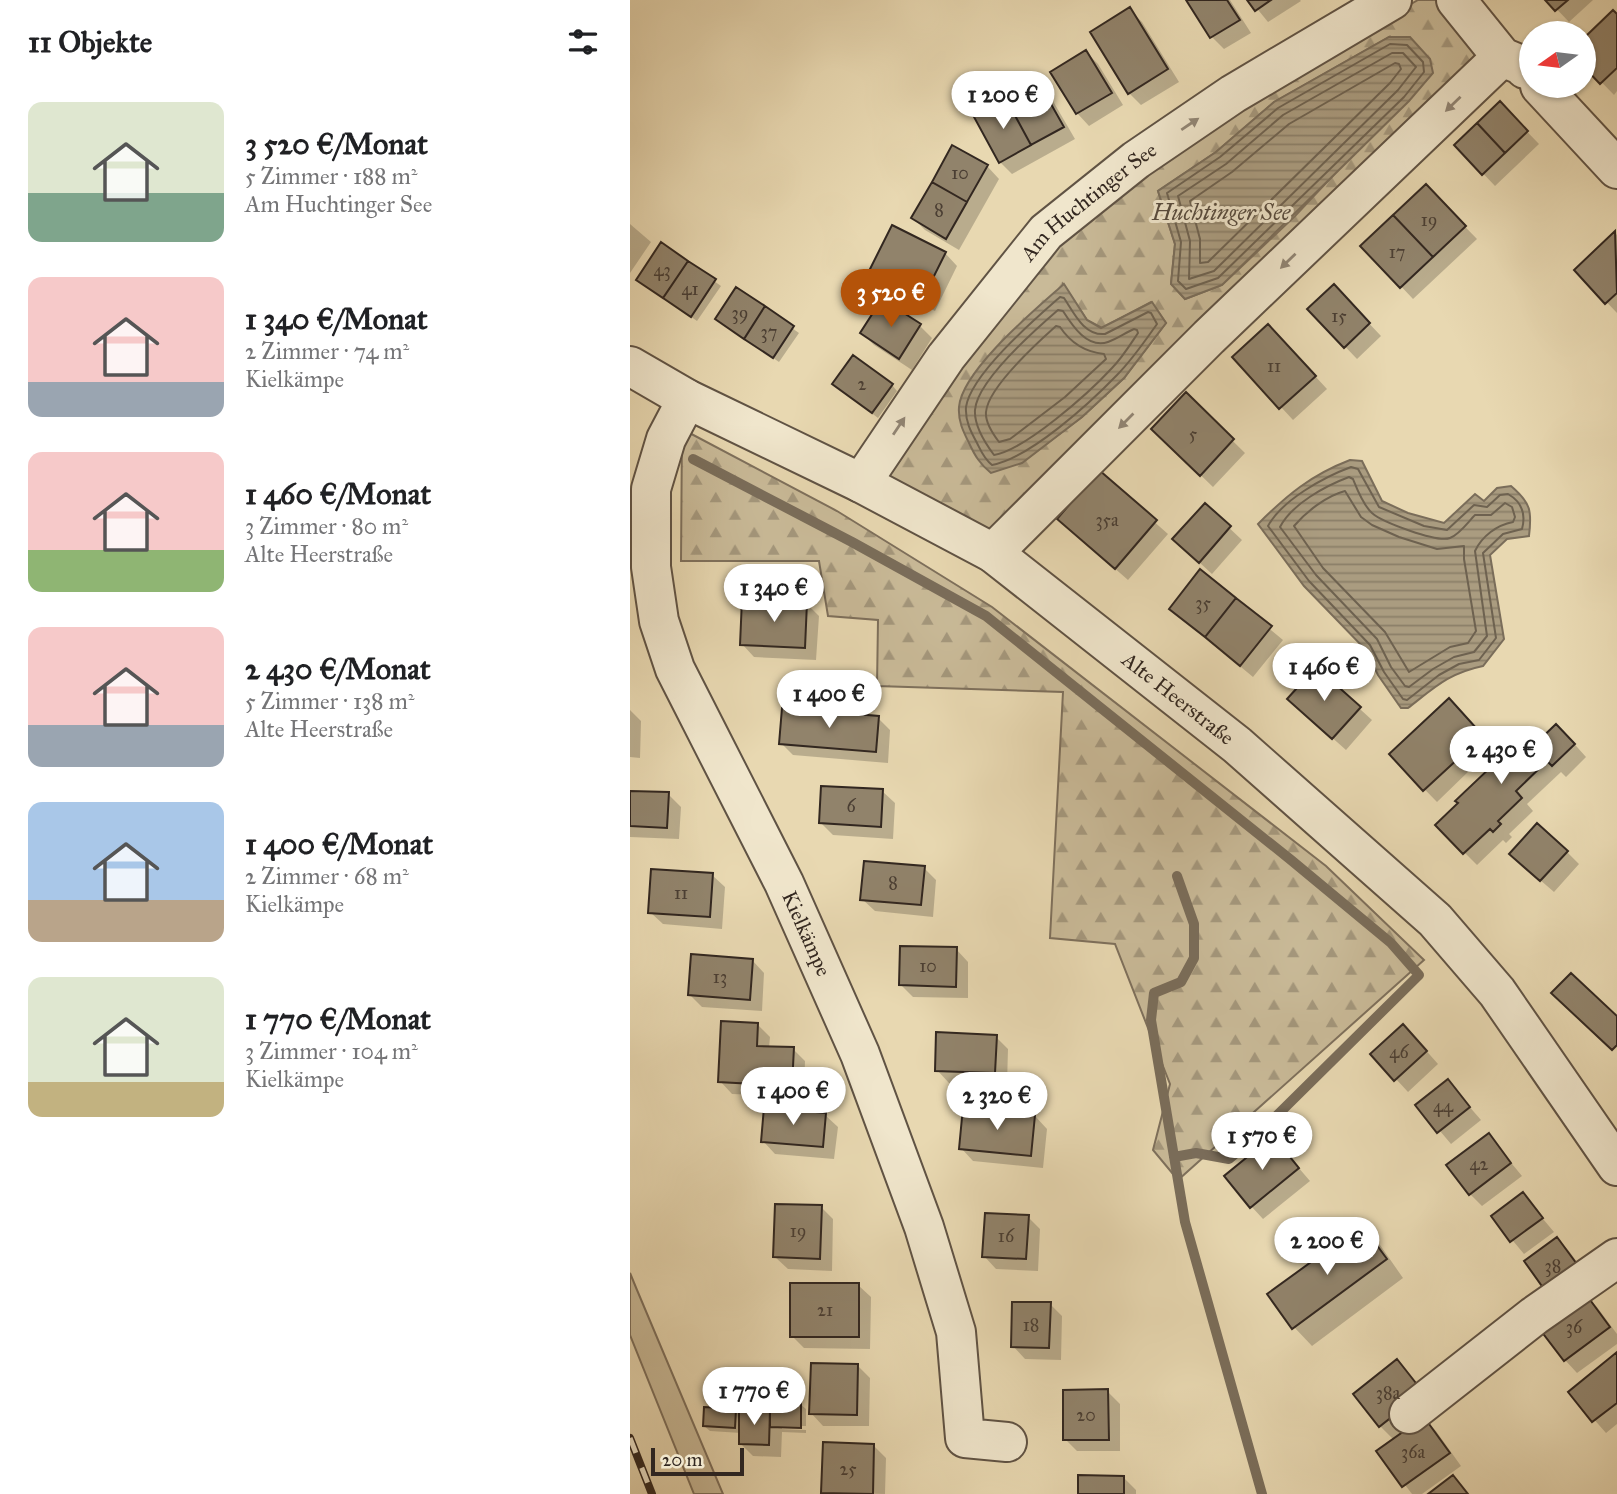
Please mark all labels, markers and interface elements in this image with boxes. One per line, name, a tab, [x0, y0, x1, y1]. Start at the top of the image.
north arrow	[1519, 21, 1596, 98]
map controls	[1519, 21, 1596, 98]
icon: filters	[564, 23, 602, 61]
text: 11 Objekte	[28, 24, 152, 60]
pin: 1 200 €	[938, 72, 1068, 131]
text: 1 200 €	[967, 80, 1039, 108]
one-way arrow	[1445, 96, 1462, 112]
one-way arrow	[1180, 117, 1199, 130]
text: 3 520 €/Monat	[245, 126, 428, 162]
icon: home	[84, 130, 168, 214]
street label: Am Huchtinger See	[1014, 137, 1162, 267]
text: 5 Zimmer · 188 m²	[245, 162, 418, 190]
house number: 10	[951, 162, 969, 184]
text: Am Huchtinger See	[245, 190, 432, 218]
water label: Huchtinger See	[1151, 198, 1291, 226]
house number: 8	[934, 199, 944, 221]
house number: 19	[1421, 209, 1437, 231]
house number: 17	[1389, 241, 1405, 263]
one-way arrow	[1280, 253, 1297, 270]
house number: 43	[653, 259, 671, 281]
pin: 3 520 €	[826, 270, 956, 329]
house number: 41	[681, 278, 699, 300]
text: 3 520 €	[857, 278, 925, 306]
text: 1 340 €/Monat	[245, 301, 428, 337]
house number: 39	[732, 302, 748, 324]
icon: home	[84, 305, 168, 389]
house number: 15	[1331, 305, 1347, 327]
house number: 37	[761, 321, 777, 343]
text: 2 Zimmer · 74 m²	[245, 337, 409, 365]
house number: 11	[1267, 355, 1281, 377]
text: Kielkämpe	[245, 365, 344, 393]
house number: 2	[858, 373, 867, 395]
one-way arrow	[1117, 412, 1134, 429]
one-way arrow	[892, 417, 906, 435]
house number: 5	[1189, 423, 1198, 445]
text: 1 460 €/Monat	[245, 476, 431, 512]
icon: home	[84, 480, 168, 564]
house number: 35a	[1095, 509, 1119, 531]
text: 3 Zimmer · 80 m²	[245, 512, 408, 540]
text: Alte Heerstraße	[245, 540, 393, 568]
pin: 1 340 €	[709, 564, 839, 624]
text: 1 340 €	[740, 573, 808, 601]
house number: 35	[1195, 592, 1211, 614]
pin: 1 460 €	[1259, 644, 1389, 703]
street label: Alte Heerstraße	[1116, 646, 1239, 751]
text: 2 430 €/Monat	[245, 651, 431, 687]
text: 1 460 €	[1289, 652, 1359, 680]
icon: home	[84, 655, 168, 739]
pin: 1 400 €	[764, 670, 894, 730]
text: 1 400 €	[793, 679, 865, 707]
text: 5 Zimmer · 138 m²	[245, 687, 415, 715]
text: Alte Heerstraße	[245, 715, 393, 743]
pin: 2 430 €	[1436, 726, 1566, 786]
text: 2 430 €	[1466, 735, 1536, 763]
house number: 6	[846, 795, 856, 817]
text: 1 400 €/Monat	[245, 826, 433, 862]
icon: home	[84, 830, 168, 914]
text: 2 Zimmer · 68 m²	[245, 862, 409, 890]
house number: 8	[888, 872, 898, 894]
house number: 11	[674, 882, 688, 904]
street label: Kielkämpe	[776, 887, 837, 980]
text: Kielkämpe	[245, 890, 344, 918]
house number: 10	[919, 955, 937, 977]
house number: 13	[713, 966, 727, 988]
text: 1 770 €/Monat	[245, 1001, 431, 1037]
icon: home	[84, 1005, 168, 1089]
text: 3 Zimmer · 104 m²	[245, 1037, 418, 1065]
house number: 46	[1389, 1041, 1409, 1063]
text: Kielkämpe	[245, 1065, 344, 1093]
pin: 1 400 €	[728, 1068, 858, 1127]
pin: 2 320 €	[932, 1072, 1062, 1132]
text: 1 400 €	[757, 1076, 829, 1104]
text: 2 320 €	[962, 1081, 1032, 1109]
house number: 44	[1433, 1095, 1454, 1117]
pin: 1 570 €	[1197, 1112, 1327, 1172]
text: 1 570 €	[1227, 1121, 1297, 1149]
house number: 42	[1470, 1153, 1489, 1175]
pin: 2 200 €	[1262, 1218, 1392, 1277]
house number: 19	[790, 1220, 806, 1242]
house number: 16	[998, 1225, 1015, 1247]
text: 2 200 €	[1290, 1226, 1364, 1254]
house number: 38	[1545, 1255, 1561, 1277]
house number: 21	[817, 1299, 833, 1321]
house number: 18	[1023, 1314, 1039, 1336]
house number: 36	[1566, 1316, 1583, 1338]
pin: 1 770 €	[689, 1368, 819, 1427]
text: 1 770 €	[719, 1376, 789, 1404]
house number: 38a	[1376, 1382, 1401, 1404]
house number: 20	[1076, 1404, 1096, 1426]
house number: 36a	[1401, 1441, 1425, 1463]
scale bar	[651, 1445, 744, 1477]
text: 20 m	[662, 1448, 703, 1471]
house number: 25	[839, 1458, 857, 1480]

